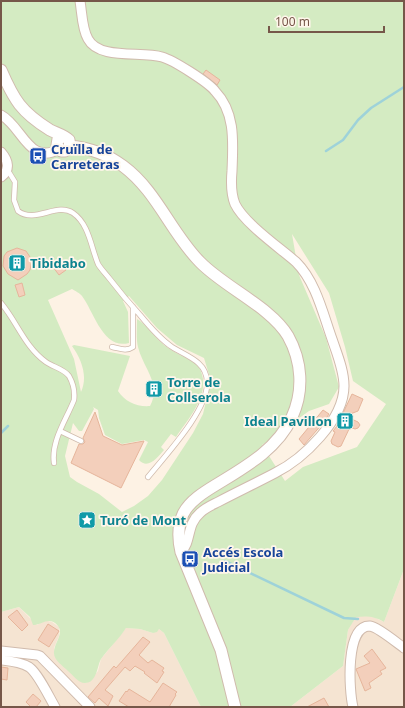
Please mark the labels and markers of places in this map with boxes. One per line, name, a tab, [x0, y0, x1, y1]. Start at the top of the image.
place label: Cruïlla de Carreteras	[51, 140, 120, 173]
bus stop icon: Cruïlla de Carreteras	[28, 146, 48, 166]
building icon: Tibidabo	[7, 253, 27, 273]
place label: Tibidabo	[30, 254, 86, 272]
place label: Torre de Collserola	[167, 373, 231, 406]
building icon: Torre de Collserola	[144, 379, 164, 399]
building icon: Ideal Pavillon	[335, 411, 355, 431]
place label: Ideal Pavillon	[244, 412, 332, 430]
place icon: Turó de Mont	[77, 510, 97, 530]
place label: Turó de Mont	[100, 511, 187, 529]
place label: Accés Escola Judicial	[202, 543, 283, 576]
bus stop icon: Accés Escola Judicial	[180, 549, 200, 569]

